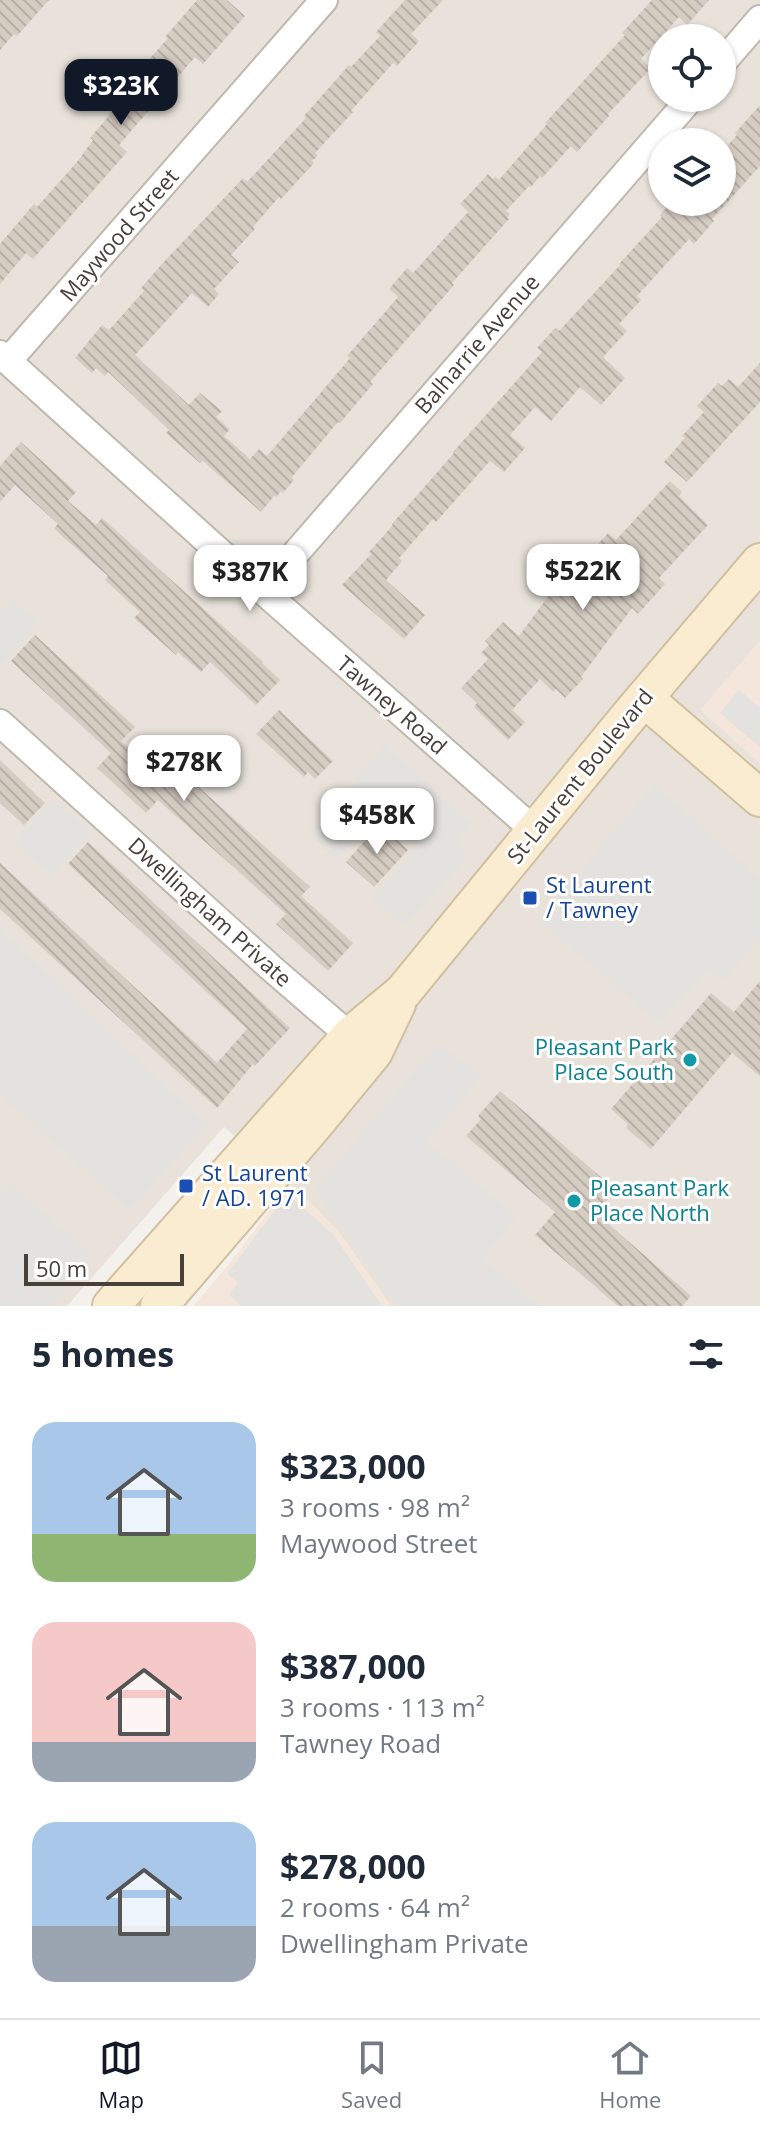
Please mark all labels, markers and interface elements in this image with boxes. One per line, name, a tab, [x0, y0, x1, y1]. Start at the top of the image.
map controls	[648, 24, 736, 216]
button: locate	[648, 24, 736, 112]
pin: $323K	[65, 59, 177, 127]
text: $323K	[83, 67, 159, 103]
button: layers	[648, 128, 736, 216]
street label: Maywood Street	[52, 161, 185, 307]
street label: Balharrie Avenue	[407, 267, 545, 420]
pin: $522K	[527, 544, 639, 612]
pin: $387K	[194, 545, 306, 613]
text: $522K	[545, 552, 621, 588]
text: $387K	[212, 553, 288, 589]
street label: Tawney Road	[331, 648, 454, 760]
street label: St-Laurent Boulevard	[499, 682, 659, 869]
pin: $278K	[128, 735, 240, 803]
text: $278K	[146, 743, 222, 779]
pin: $458K	[321, 788, 433, 856]
text: $458K	[339, 796, 415, 832]
street label: Dwellingham Private	[122, 830, 299, 993]
place label: St Laurent / Tawney	[546, 869, 652, 924]
marker: St Laurent / Tawney	[521, 889, 539, 907]
place label: Pleasant Park Place South	[535, 1031, 674, 1086]
marker: Pleasant Park Place South	[681, 1051, 699, 1069]
place label: St Laurent / AD. 1971	[202, 1157, 308, 1212]
place label: Pleasant Park Place North	[590, 1172, 730, 1227]
marker: St Laurent / AD. 1971	[177, 1177, 195, 1195]
marker: Pleasant Park Place North	[565, 1192, 583, 1210]
scale bar	[24, 1250, 184, 1286]
text: 50 m	[36, 1253, 87, 1283]
text: 5 homes	[32, 1331, 174, 1377]
icon: filters	[684, 1332, 728, 1376]
text: $323,000	[280, 1443, 426, 1489]
icon: home	[96, 1454, 192, 1550]
text: 3 rooms · 98 m²	[280, 1489, 470, 1525]
text: Maywood Street	[280, 1525, 478, 1561]
text: $387,000	[280, 1643, 426, 1689]
icon: home	[96, 1654, 192, 1750]
text: 3 rooms · 113 m²	[280, 1689, 485, 1725]
text: Tawney Road	[280, 1725, 441, 1761]
text: $278,000	[280, 1843, 426, 1889]
icon: home	[96, 1854, 192, 1950]
text: 2 rooms · 64 m²	[280, 1889, 470, 1925]
text: Dwellingham Private	[280, 1925, 529, 1961]
tab: Map	[99, 2036, 144, 2114]
tab: Saved	[341, 2036, 402, 2114]
tab: Home	[599, 2036, 661, 2114]

